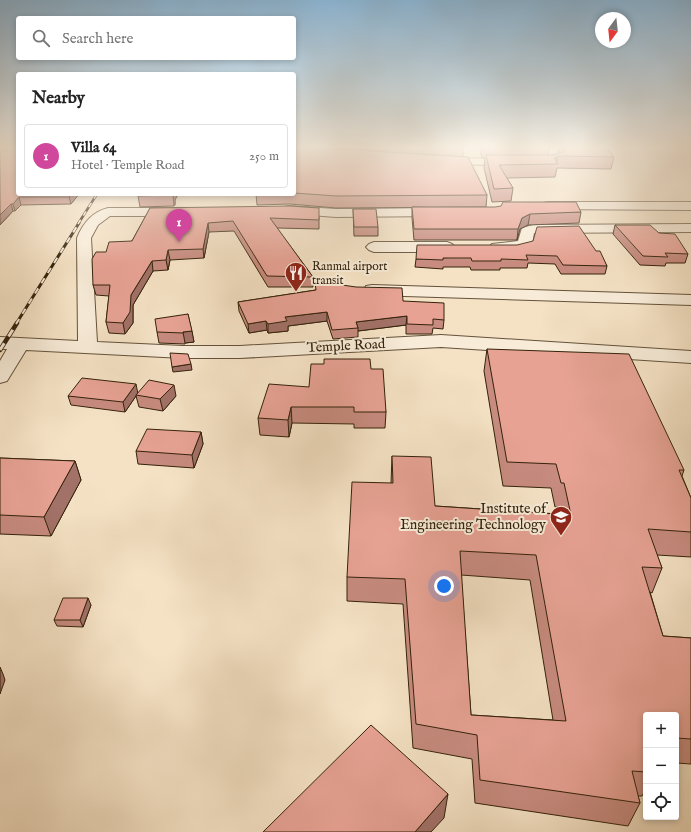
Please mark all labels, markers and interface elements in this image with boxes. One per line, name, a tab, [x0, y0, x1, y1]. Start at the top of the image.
north arrow	[595, 12, 631, 48]
search box	[16, 16, 296, 60]
icon: search	[30, 27, 52, 49]
text: Search here	[62, 29, 133, 48]
text: Nearby	[32, 88, 85, 109]
text: Villa 64	[71, 138, 116, 157]
text: 1	[44, 148, 48, 165]
text: 250 m	[249, 148, 279, 165]
text: Hotel · Temple Road	[71, 157, 185, 174]
pin: 1	[166, 209, 192, 242]
place label: Ranmal airport transit	[312, 259, 387, 288]
restaurant icon: Ranmal airport transit	[283, 260, 309, 293]
street label: Temple Road	[306, 335, 386, 357]
place label: Institute of Engineering Technology	[400, 500, 549, 534]
school or university icon: Institute of Engineering Technology	[548, 504, 574, 537]
your location	[434, 576, 454, 596]
map controls	[643, 712, 679, 820]
button: +	[643, 712, 679, 748]
button: −	[643, 748, 679, 784]
button: locate	[643, 784, 679, 820]

